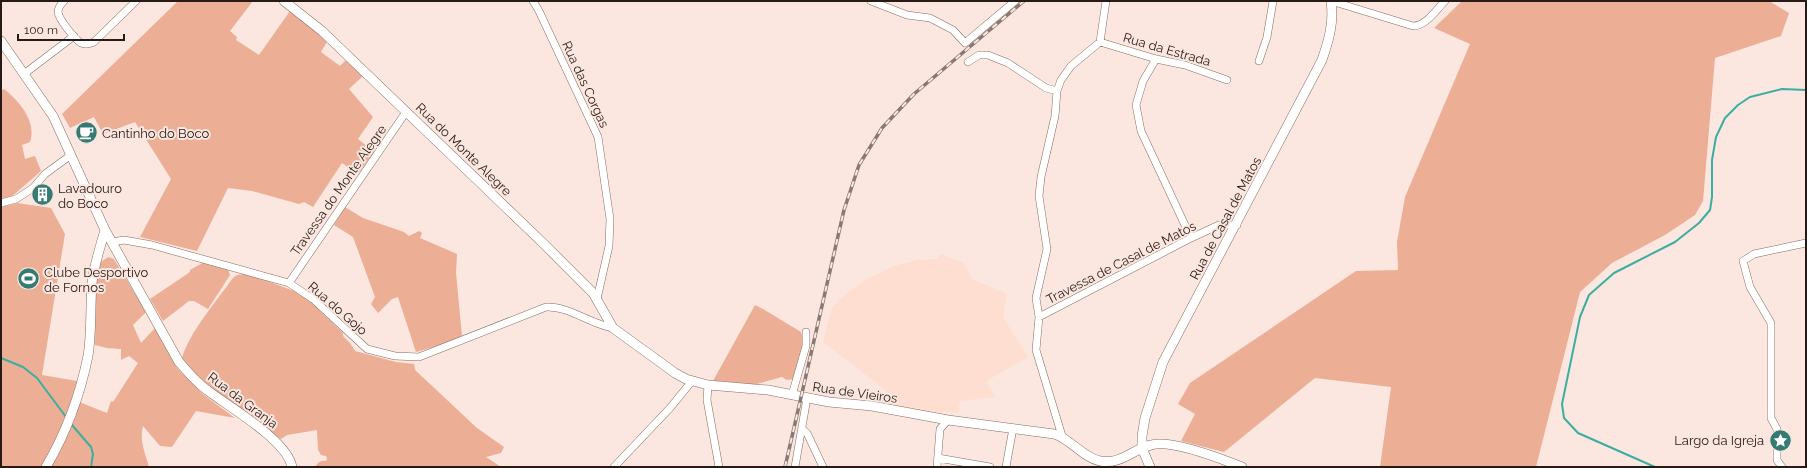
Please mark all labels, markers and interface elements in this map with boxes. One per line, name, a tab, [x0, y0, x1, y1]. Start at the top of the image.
scale bar	[18, 16, 124, 42]
text: 100 m	[24, 23, 58, 37]
street label: Rua da Estrada	[1121, 30, 1212, 69]
street label: Rua das Corgas	[559, 39, 612, 130]
street label: Rua do Monte Alegre	[413, 100, 515, 199]
cafe icon: Cantinho do Boco	[73, 120, 99, 146]
street label: Travessa do Monte Alegre	[288, 122, 389, 258]
place label: Cantinho do Boco	[102, 126, 210, 141]
street label: Rua de Casal de Matos	[1187, 154, 1264, 282]
place label: Lavadouro do Boco	[58, 181, 122, 211]
building icon: Lavadouro do Boco	[30, 182, 56, 208]
street label: Travessa de Casal de Matos	[1044, 218, 1199, 307]
place label: Clube Desportivo de Fornos	[44, 265, 149, 295]
sports icon: Clube Desportivo de Fornos	[16, 266, 42, 292]
street label: Rua do Gojo	[305, 279, 370, 338]
street label: Rua da Granja	[205, 369, 281, 432]
street label: Rua de Vieiros	[811, 379, 898, 406]
place icon: Largo da Igreja	[1767, 427, 1793, 453]
place label: Largo da Igreja	[1674, 433, 1764, 448]

